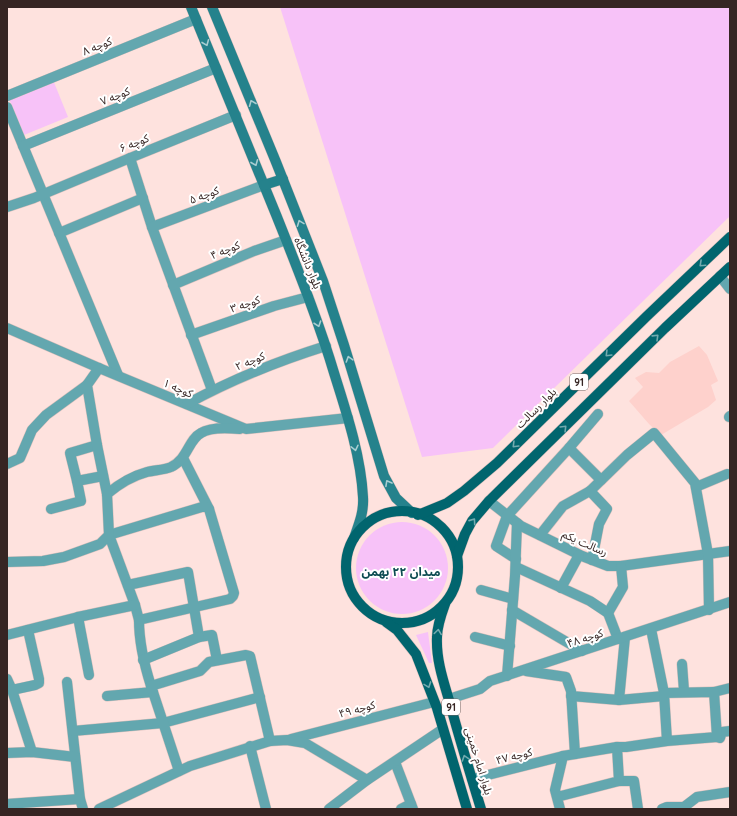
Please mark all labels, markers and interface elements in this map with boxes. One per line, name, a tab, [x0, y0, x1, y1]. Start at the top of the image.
street label: کوچه ۸	[80, 34, 115, 59]
one-way arrow	[201, 39, 209, 47]
street label: کوچه ۷	[98, 84, 133, 109]
one-way arrow	[249, 99, 257, 107]
street label: کوچه ۶	[117, 131, 152, 156]
one-way arrow	[251, 160, 259, 167]
street label: کوچه ۵	[187, 183, 222, 208]
one-way arrow	[297, 220, 305, 227]
street label: بلوار دانشگاه	[291, 235, 325, 291]
street label: کوچه ۴	[208, 238, 243, 263]
one-way arrow	[699, 259, 707, 267]
street label: کوچه ۳	[228, 292, 263, 317]
one-way arrow	[313, 320, 322, 327]
one-way arrow	[651, 334, 659, 342]
street label: کوچه ۲	[233, 348, 268, 374]
one-way arrow	[605, 349, 613, 357]
one-way arrow	[345, 356, 353, 363]
road number: 91	[570, 374, 588, 390]
street label: کوچه ۱	[161, 376, 195, 402]
street label: بلوار رسالت	[513, 385, 559, 431]
one-way arrow	[559, 425, 567, 433]
one-way arrow	[512, 440, 520, 448]
one-way arrow	[350, 445, 358, 451]
one-way arrow	[385, 480, 392, 487]
one-way arrow	[468, 518, 475, 525]
street label: رسالت یکم	[559, 527, 610, 561]
district label: میدان ۲۲ بهمن	[361, 564, 441, 579]
street label: کوچه ۴۸	[565, 625, 606, 651]
one-way arrow	[433, 629, 442, 635]
one-way arrow	[423, 681, 432, 688]
street label: کوچه ۴۹	[337, 697, 377, 722]
road number: 91	[442, 699, 460, 715]
street label: بلوار امام خمینی	[461, 726, 496, 797]
street label: کوچه ۴۷	[494, 745, 534, 768]
one-way arrow	[461, 755, 470, 762]

